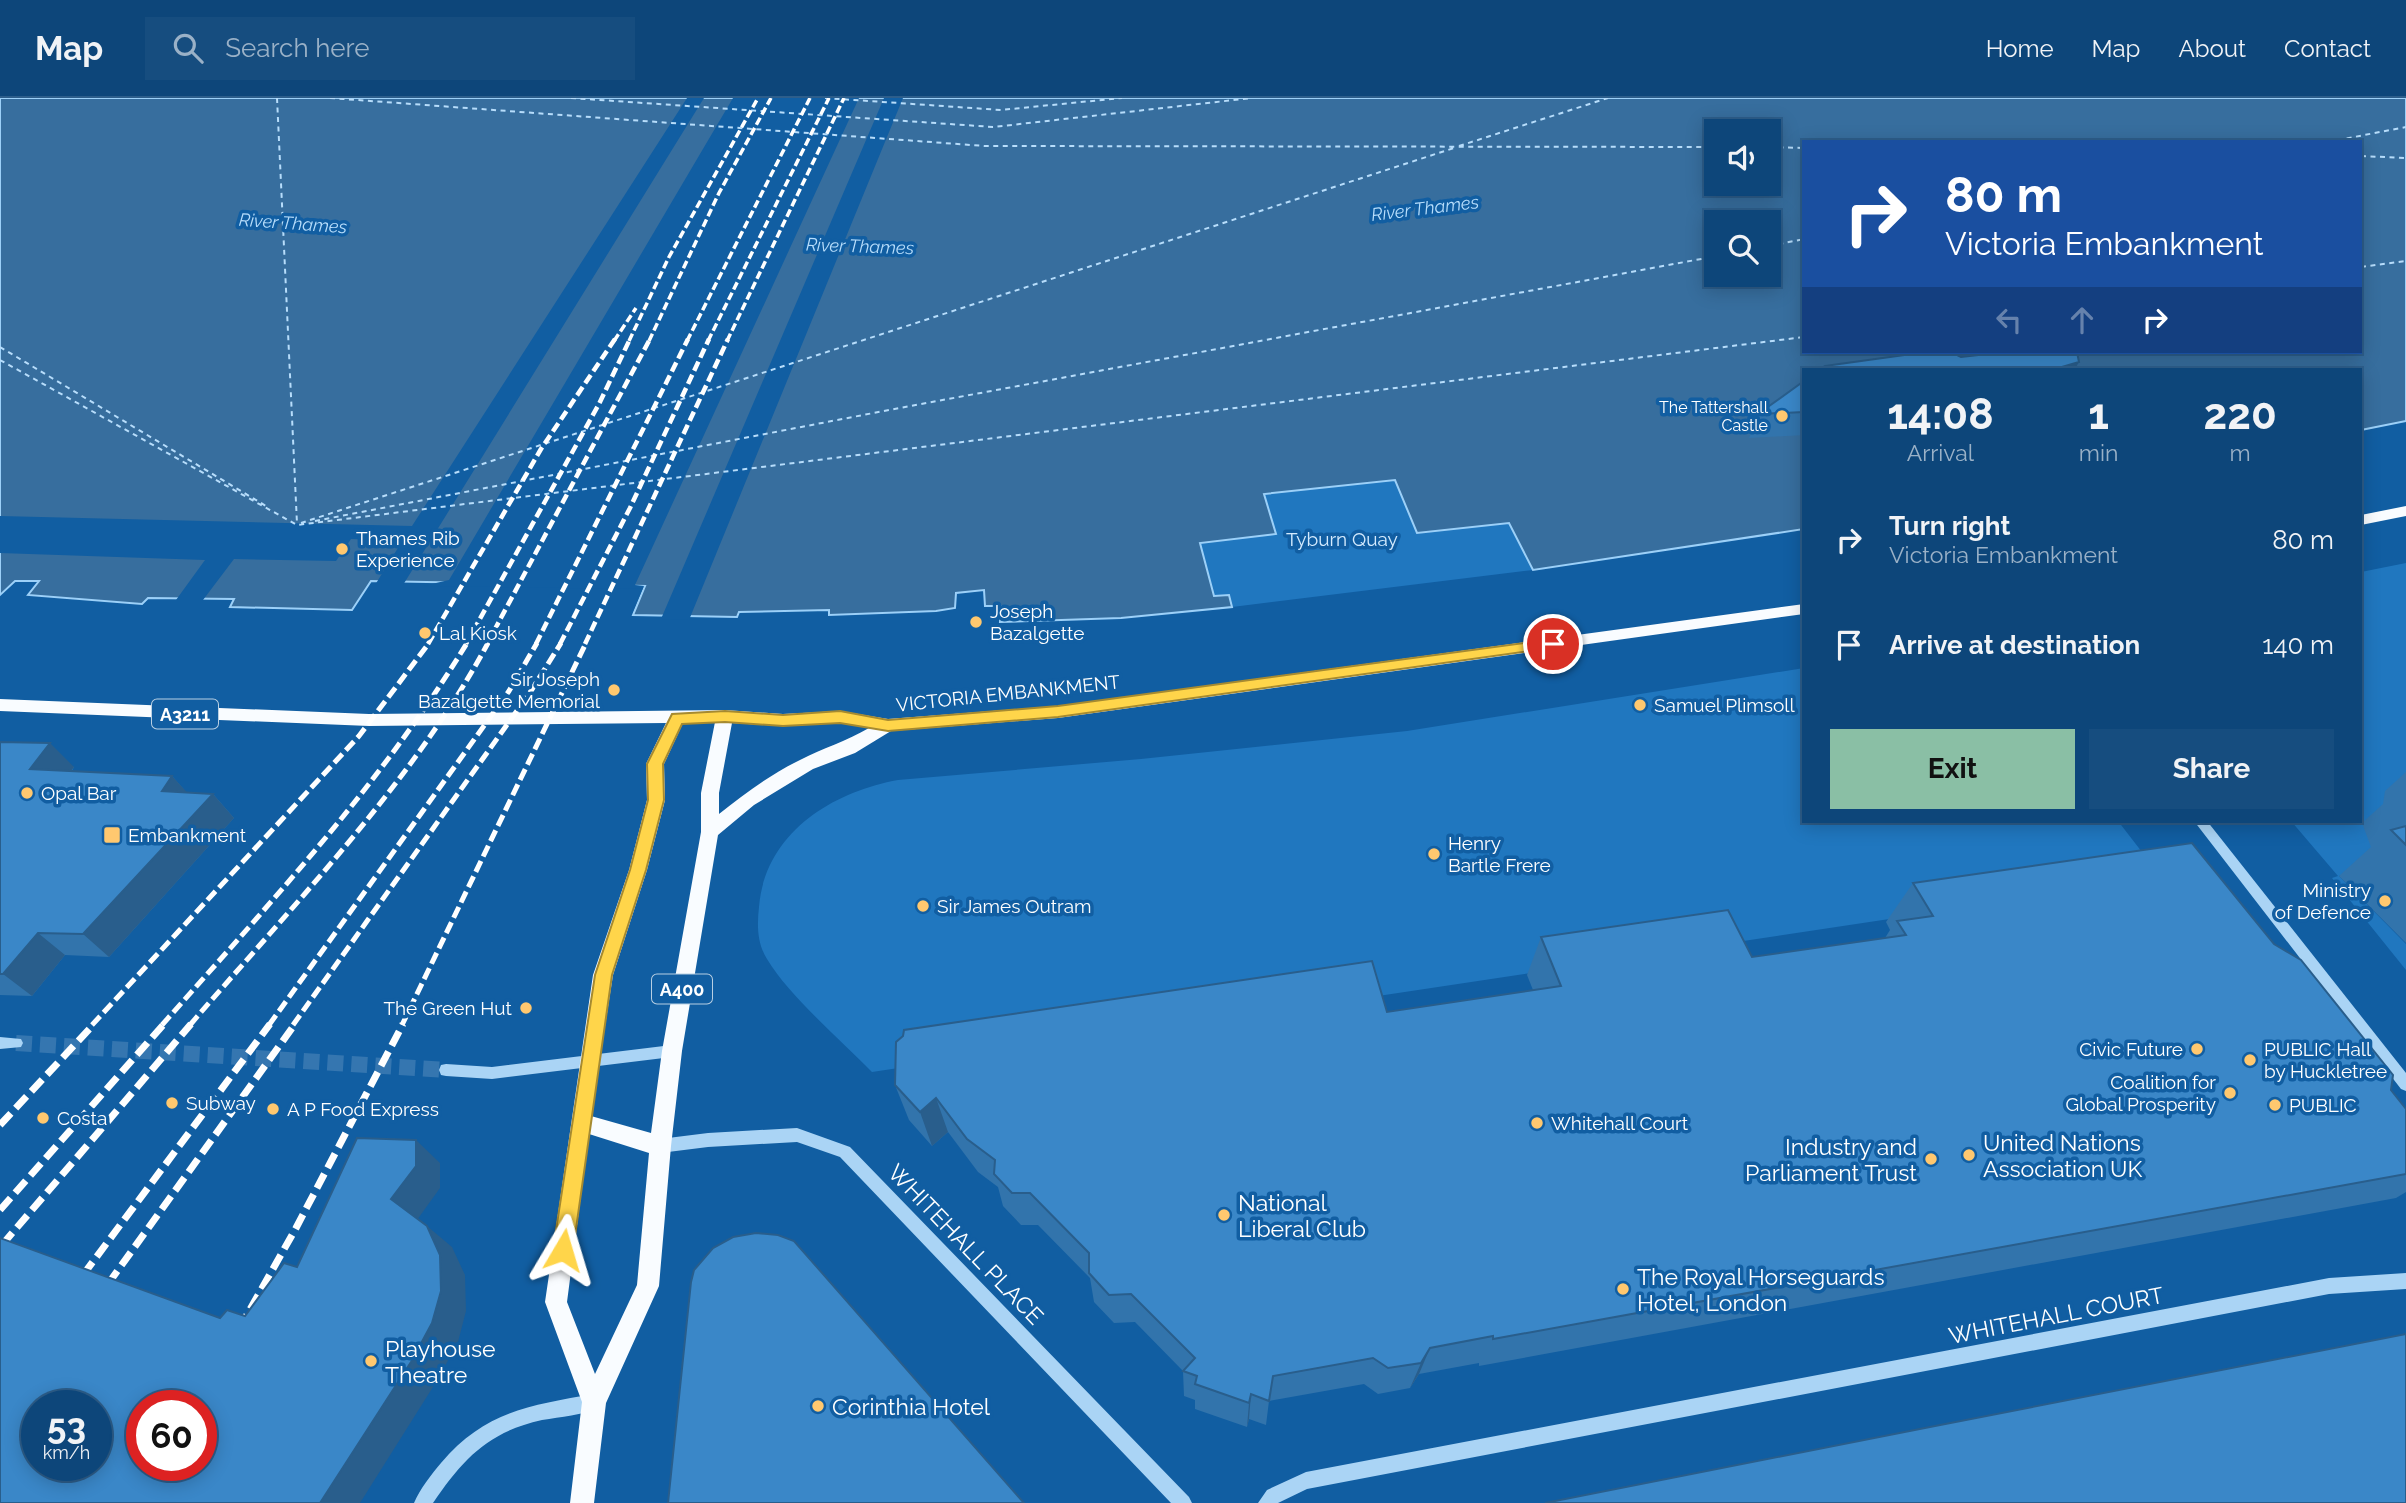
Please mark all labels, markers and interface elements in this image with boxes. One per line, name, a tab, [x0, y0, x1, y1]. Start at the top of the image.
search box	[145, 17, 635, 80]
text: Map	[35, 29, 103, 68]
icon: search	[169, 29, 207, 67]
text: Search here	[225, 33, 370, 63]
text: Home	[1986, 34, 2054, 63]
text: Map	[2092, 34, 2140, 63]
text: About	[2178, 34, 2246, 63]
text: Contact	[2284, 34, 2371, 63]
map controls	[1704, 119, 1781, 287]
button: sound	[1704, 119, 1781, 196]
text: 80 m	[1945, 166, 2062, 223]
icon: right	[1830, 168, 1921, 259]
water label: River Thames	[1370, 191, 1481, 225]
water label: River Thames	[238, 209, 348, 237]
button: search	[1704, 210, 1781, 287]
text: Victoria Embankment	[1945, 225, 2264, 262]
water label: River Thames	[806, 234, 915, 258]
icon: left	[1990, 301, 2028, 339]
icon: ahead	[2063, 301, 2101, 339]
icon: right	[2136, 301, 2174, 339]
text: 14:08	[1887, 390, 1994, 439]
text: 1	[2088, 390, 2109, 439]
text: 220	[2204, 390, 2277, 439]
place label: The Tattershall Castle	[1659, 398, 1769, 435]
marker: The Tattershall Castle	[1774, 408, 1790, 424]
text: Arrival	[1907, 439, 1974, 466]
text: min	[2079, 439, 2118, 466]
text: m	[2230, 439, 2251, 466]
text: Turn right	[1889, 511, 2010, 541]
icon: right	[1830, 521, 1868, 559]
text: 80 m	[2272, 525, 2334, 555]
place label: Thames Rib Experience	[356, 527, 460, 571]
park label: Tyburn Quay	[1286, 528, 1398, 550]
marker: Thames Rib Experience	[334, 541, 350, 557]
text: Victoria Embankment	[1889, 541, 2118, 568]
place label: Joseph Bazalgette	[990, 600, 1084, 644]
marker: Joseph Bazalgette	[968, 614, 984, 630]
pin	[1523, 614, 1583, 674]
place label: Lal Kiosk	[439, 622, 517, 644]
marker: Lal Kiosk	[417, 625, 433, 641]
icon: arrive	[1534, 625, 1572, 663]
icon: arrive	[1830, 626, 1868, 664]
text: Arrive at destination	[1889, 630, 2140, 660]
text: 140 m	[2262, 630, 2334, 660]
place label: Sir Joseph Bazalgette Memorial	[418, 668, 601, 712]
street label: VICTORIA EMBANKMENT	[895, 670, 1121, 716]
marker: Sir Joseph Bazalgette Memorial	[606, 682, 622, 698]
place label: Samuel Plimsoll	[1654, 694, 1795, 716]
marker: Samuel Plimsoll	[1632, 697, 1648, 713]
road number: A3211	[152, 700, 218, 728]
button: Exit	[1830, 729, 2075, 809]
button: Share	[2089, 729, 2334, 809]
place label: Opal Bar	[41, 782, 117, 804]
marker: Opal Bar	[19, 785, 35, 801]
place label: Embankment	[128, 824, 247, 846]
marker: Embankment	[102, 825, 122, 845]
place label: Henry Bartle Frere	[1448, 832, 1551, 876]
marker: Henry Bartle Frere	[1426, 846, 1442, 862]
place label: Ministry of Defence	[2275, 879, 2371, 923]
marker: Ministry of Defence	[2377, 893, 2393, 909]
place label: Sir James Outram	[937, 895, 1092, 917]
marker: Sir James Outram	[915, 898, 931, 914]
road number: A400	[652, 974, 712, 1004]
place label: The Green Hut	[383, 997, 513, 1019]
marker: The Green Hut	[518, 1000, 534, 1016]
place label: Civic Future	[2079, 1038, 2183, 1060]
place label: PUBLIC Hall by Huckletree	[2264, 1038, 2387, 1082]
marker: Civic Future	[2189, 1041, 2205, 1057]
marker: PUBLIC Hall by Huckletree	[2242, 1052, 2258, 1068]
place label: Coalition for Global Prosperity	[2065, 1071, 2216, 1115]
marker: Coalition for Global Prosperity	[2222, 1085, 2238, 1101]
place label: Subway	[186, 1092, 256, 1114]
place label: PUBLIC	[2289, 1094, 2357, 1116]
marker: Subway	[164, 1095, 180, 1111]
marker: PUBLIC	[2267, 1097, 2283, 1113]
place label: A P Food Express	[287, 1098, 439, 1120]
marker: A P Food Express	[265, 1101, 281, 1117]
place label: Costa	[57, 1107, 107, 1129]
marker: Costa	[35, 1110, 51, 1126]
place label: Whitehall Court	[1551, 1112, 1689, 1134]
marker: Whitehall Court	[1529, 1115, 1545, 1131]
place label: United Nations Association UK	[1983, 1129, 2142, 1182]
place label: Industry and Parliament Trust	[1745, 1133, 1917, 1186]
marker: United Nations Association UK	[1961, 1147, 1977, 1163]
marker: Industry and Parliament Trust	[1923, 1151, 1939, 1167]
street label: WHITEHALL PLACE	[883, 1158, 1049, 1330]
place label: National Liberal Club	[1238, 1189, 1366, 1242]
marker: National Liberal Club	[1216, 1207, 1232, 1223]
position arrow	[526, 1213, 600, 1287]
place label: The Royal Horseguards Hotel, London	[1637, 1263, 1885, 1316]
marker: The Royal Horseguards Hotel, London	[1615, 1281, 1631, 1297]
street label: WHITEHALL COURT	[1946, 1281, 2166, 1349]
place label: Playhouse Theatre	[385, 1335, 496, 1388]
marker: Playhouse Theatre	[363, 1353, 379, 1369]
speed limit sign: 60	[126, 1390, 217, 1481]
place label: Corinthia Hotel	[832, 1393, 991, 1420]
marker: Corinthia Hotel	[810, 1398, 826, 1414]
text: 53	[47, 1406, 86, 1447]
text: km/h	[43, 1442, 90, 1463]

